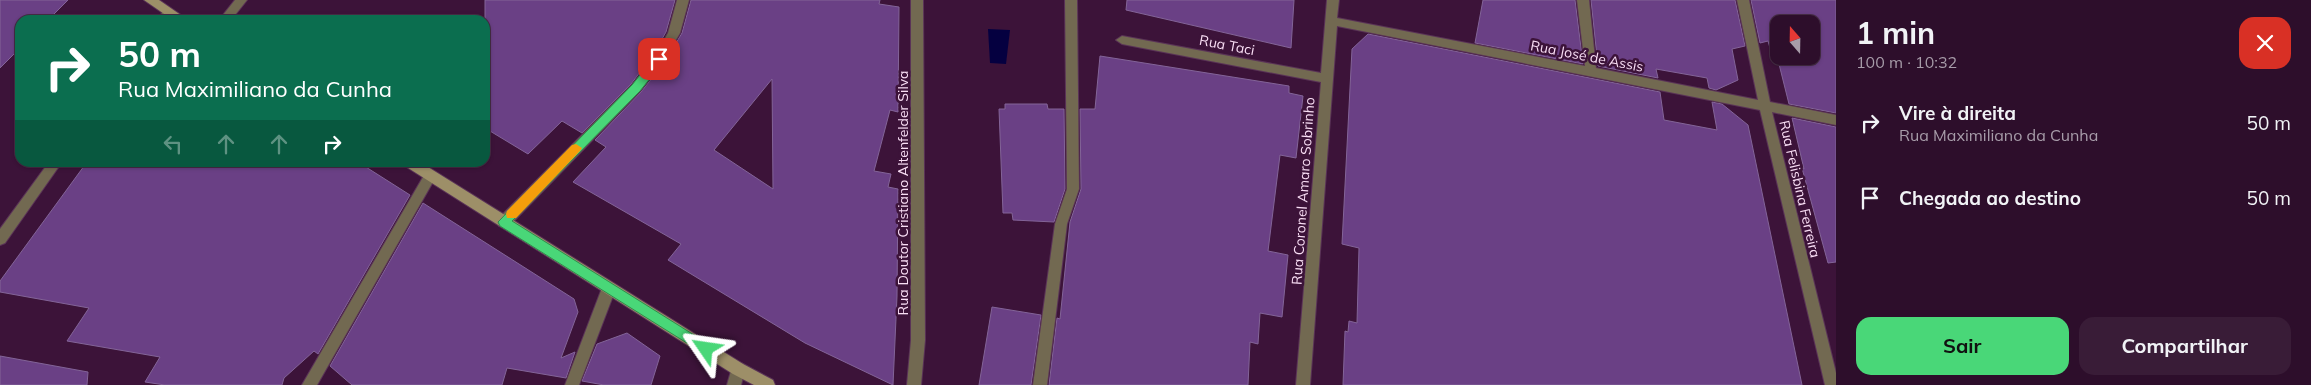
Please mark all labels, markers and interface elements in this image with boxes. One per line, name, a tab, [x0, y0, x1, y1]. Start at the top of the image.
text: 1 min	[1856, 14, 1935, 52]
north arrow	[1770, 15, 1820, 65]
map controls	[1770, 15, 1820, 65]
button: close	[2239, 17, 2291, 69]
street label: Rua Taci	[1198, 31, 1256, 59]
text: 50 m	[118, 32, 201, 76]
icon: right	[35, 35, 100, 100]
street label: Rua José de Assis	[1529, 36, 1645, 76]
pin	[638, 38, 680, 80]
icon: arrive	[645, 45, 673, 73]
text: 100 m · 10:32	[1856, 52, 1957, 72]
street label: Rua Doutor Cristiano Altenfelder Silva	[894, 71, 912, 315]
text: Rua Maximiliano da Cunha	[118, 75, 392, 103]
street label: Rua Coronel Amaro Sobrinho	[1287, 96, 1319, 286]
text: Vire à direita	[1899, 101, 2016, 125]
icon: right	[1856, 109, 1884, 137]
text: 50 m	[2247, 111, 2291, 135]
street label: Rua Felisbina Ferreira	[1775, 119, 1825, 259]
text: Rua Maximiliano da Cunha	[1899, 125, 2098, 145]
icon: left	[159, 130, 187, 158]
icon: ahead	[212, 130, 240, 158]
icon: ahead	[265, 130, 293, 158]
icon: right	[318, 130, 346, 158]
icon: arrive	[1856, 184, 1884, 212]
text: Chegada ao destino	[1899, 186, 2081, 210]
text: 50 m	[2247, 186, 2291, 210]
button: Sair	[1856, 317, 2069, 375]
button: Compartilhar	[2079, 317, 2291, 375]
position arrow	[679, 322, 731, 374]

